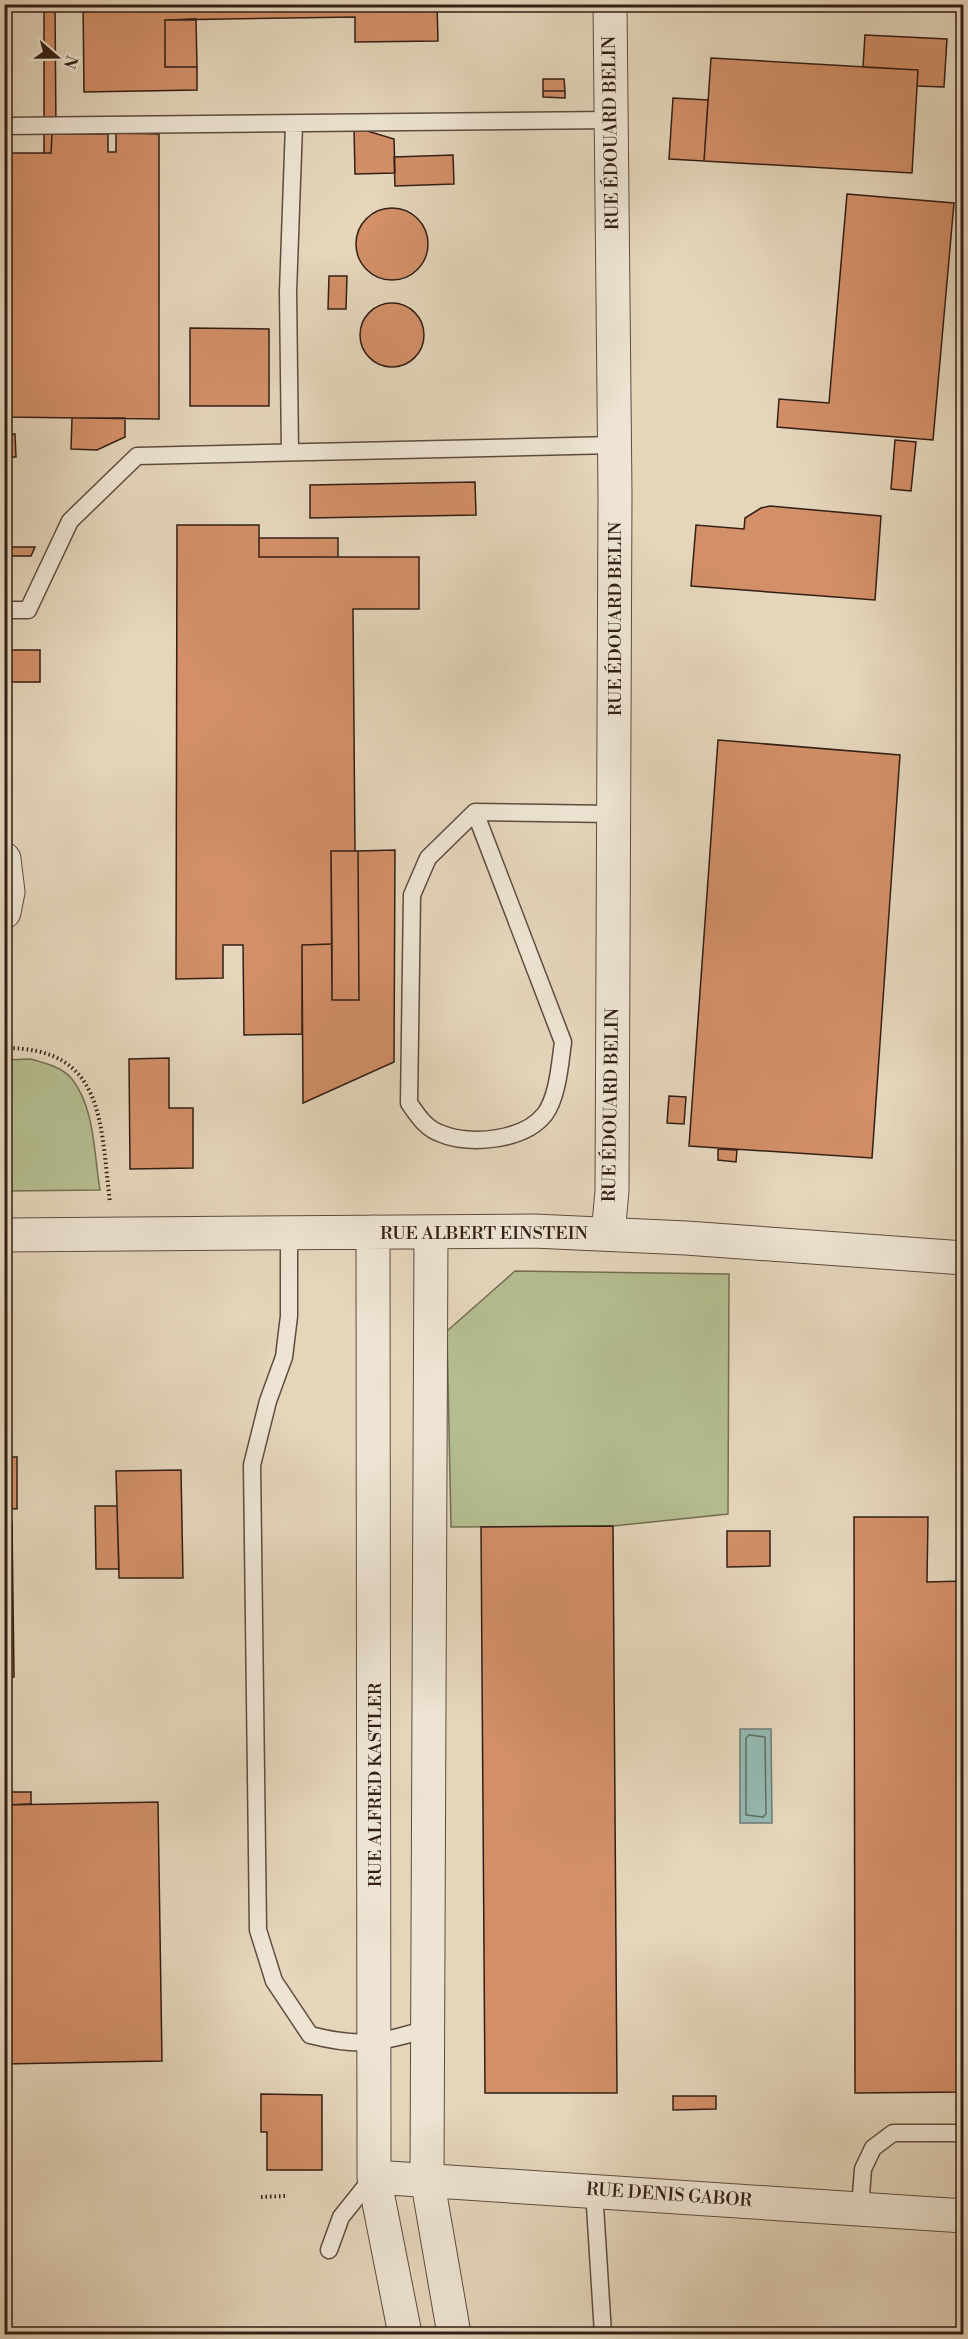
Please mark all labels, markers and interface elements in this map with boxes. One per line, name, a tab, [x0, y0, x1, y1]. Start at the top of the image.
north arrow	[27, 27, 87, 87]
street label: RUE ÉDOUARD BELIN	[598, 35, 624, 230]
text: N	[58, 52, 82, 71]
street label: RUE ÉDOUARD BELIN	[604, 521, 627, 716]
street label: RUE ÉDOUARD BELIN	[598, 1007, 624, 1202]
street label: RUE ALBERT EINSTEIN	[380, 1222, 589, 1245]
street label: RUE ALFRED KASTLER	[364, 1682, 387, 1887]
street label: RUE DENIS GABOR	[585, 2178, 753, 2212]

